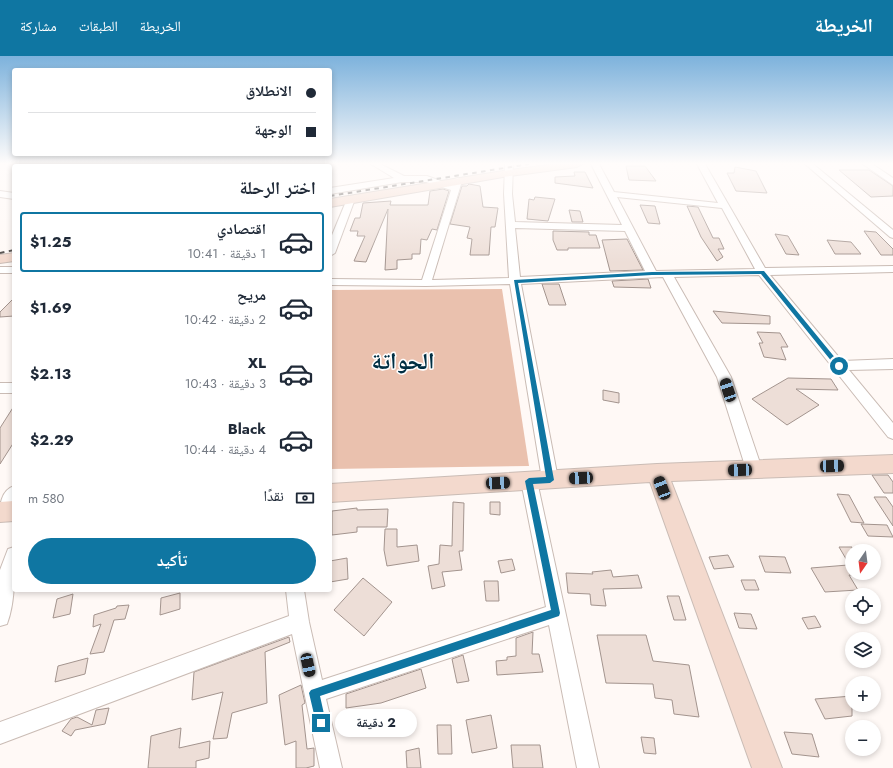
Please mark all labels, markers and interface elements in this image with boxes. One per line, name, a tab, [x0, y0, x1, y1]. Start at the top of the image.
text: الخريطة	[815, 12, 873, 39]
text: مشاركة	[20, 16, 57, 36]
text: الطبقات	[79, 16, 118, 36]
text: الخريطة	[140, 16, 181, 36]
text: الانطلاق	[246, 80, 292, 102]
text: الوجهة	[254, 119, 292, 141]
text: اختر الرحلة	[240, 175, 316, 201]
text: اقتصادي	[217, 218, 266, 240]
icon: car	[278, 224, 314, 260]
text: $1.25	[30, 231, 71, 253]
text: 1 دقيقة · 10:41	[187, 244, 266, 263]
text: مريح	[237, 284, 266, 306]
icon: car	[278, 290, 314, 326]
text: $1.69	[30, 297, 72, 319]
text: 2 دقيقة · 10:42	[184, 310, 266, 329]
district label: الحواتة	[372, 344, 435, 378]
text: XL	[248, 352, 266, 374]
icon: car	[278, 356, 314, 392]
route start	[830, 357, 848, 375]
text: $2.13	[30, 363, 71, 385]
text: 3 دقيقة · 10:43	[185, 374, 266, 393]
car	[719, 377, 737, 403]
text: Black	[228, 418, 266, 440]
icon: car	[278, 422, 314, 458]
text: $2.29	[30, 429, 74, 451]
text: 4 دقيقة · 10:44	[184, 440, 266, 459]
car	[820, 460, 844, 472]
car	[728, 464, 752, 476]
car	[569, 471, 593, 485]
car	[652, 475, 672, 501]
car	[486, 476, 510, 490]
text: نقدًا	[263, 485, 284, 507]
icon: cash	[294, 487, 316, 509]
text: 580 m	[28, 489, 64, 508]
button: تأكيد	[28, 538, 316, 584]
north arrow	[845, 544, 881, 580]
map controls	[845, 544, 881, 756]
button: locate	[845, 588, 881, 624]
button: layers	[845, 632, 881, 668]
car	[300, 652, 316, 678]
button: +	[845, 676, 881, 712]
callout: 2 دقيقة	[335, 709, 417, 737]
text: 2 دقيقة	[356, 713, 396, 732]
route end	[312, 714, 330, 732]
button: −	[845, 720, 881, 756]

